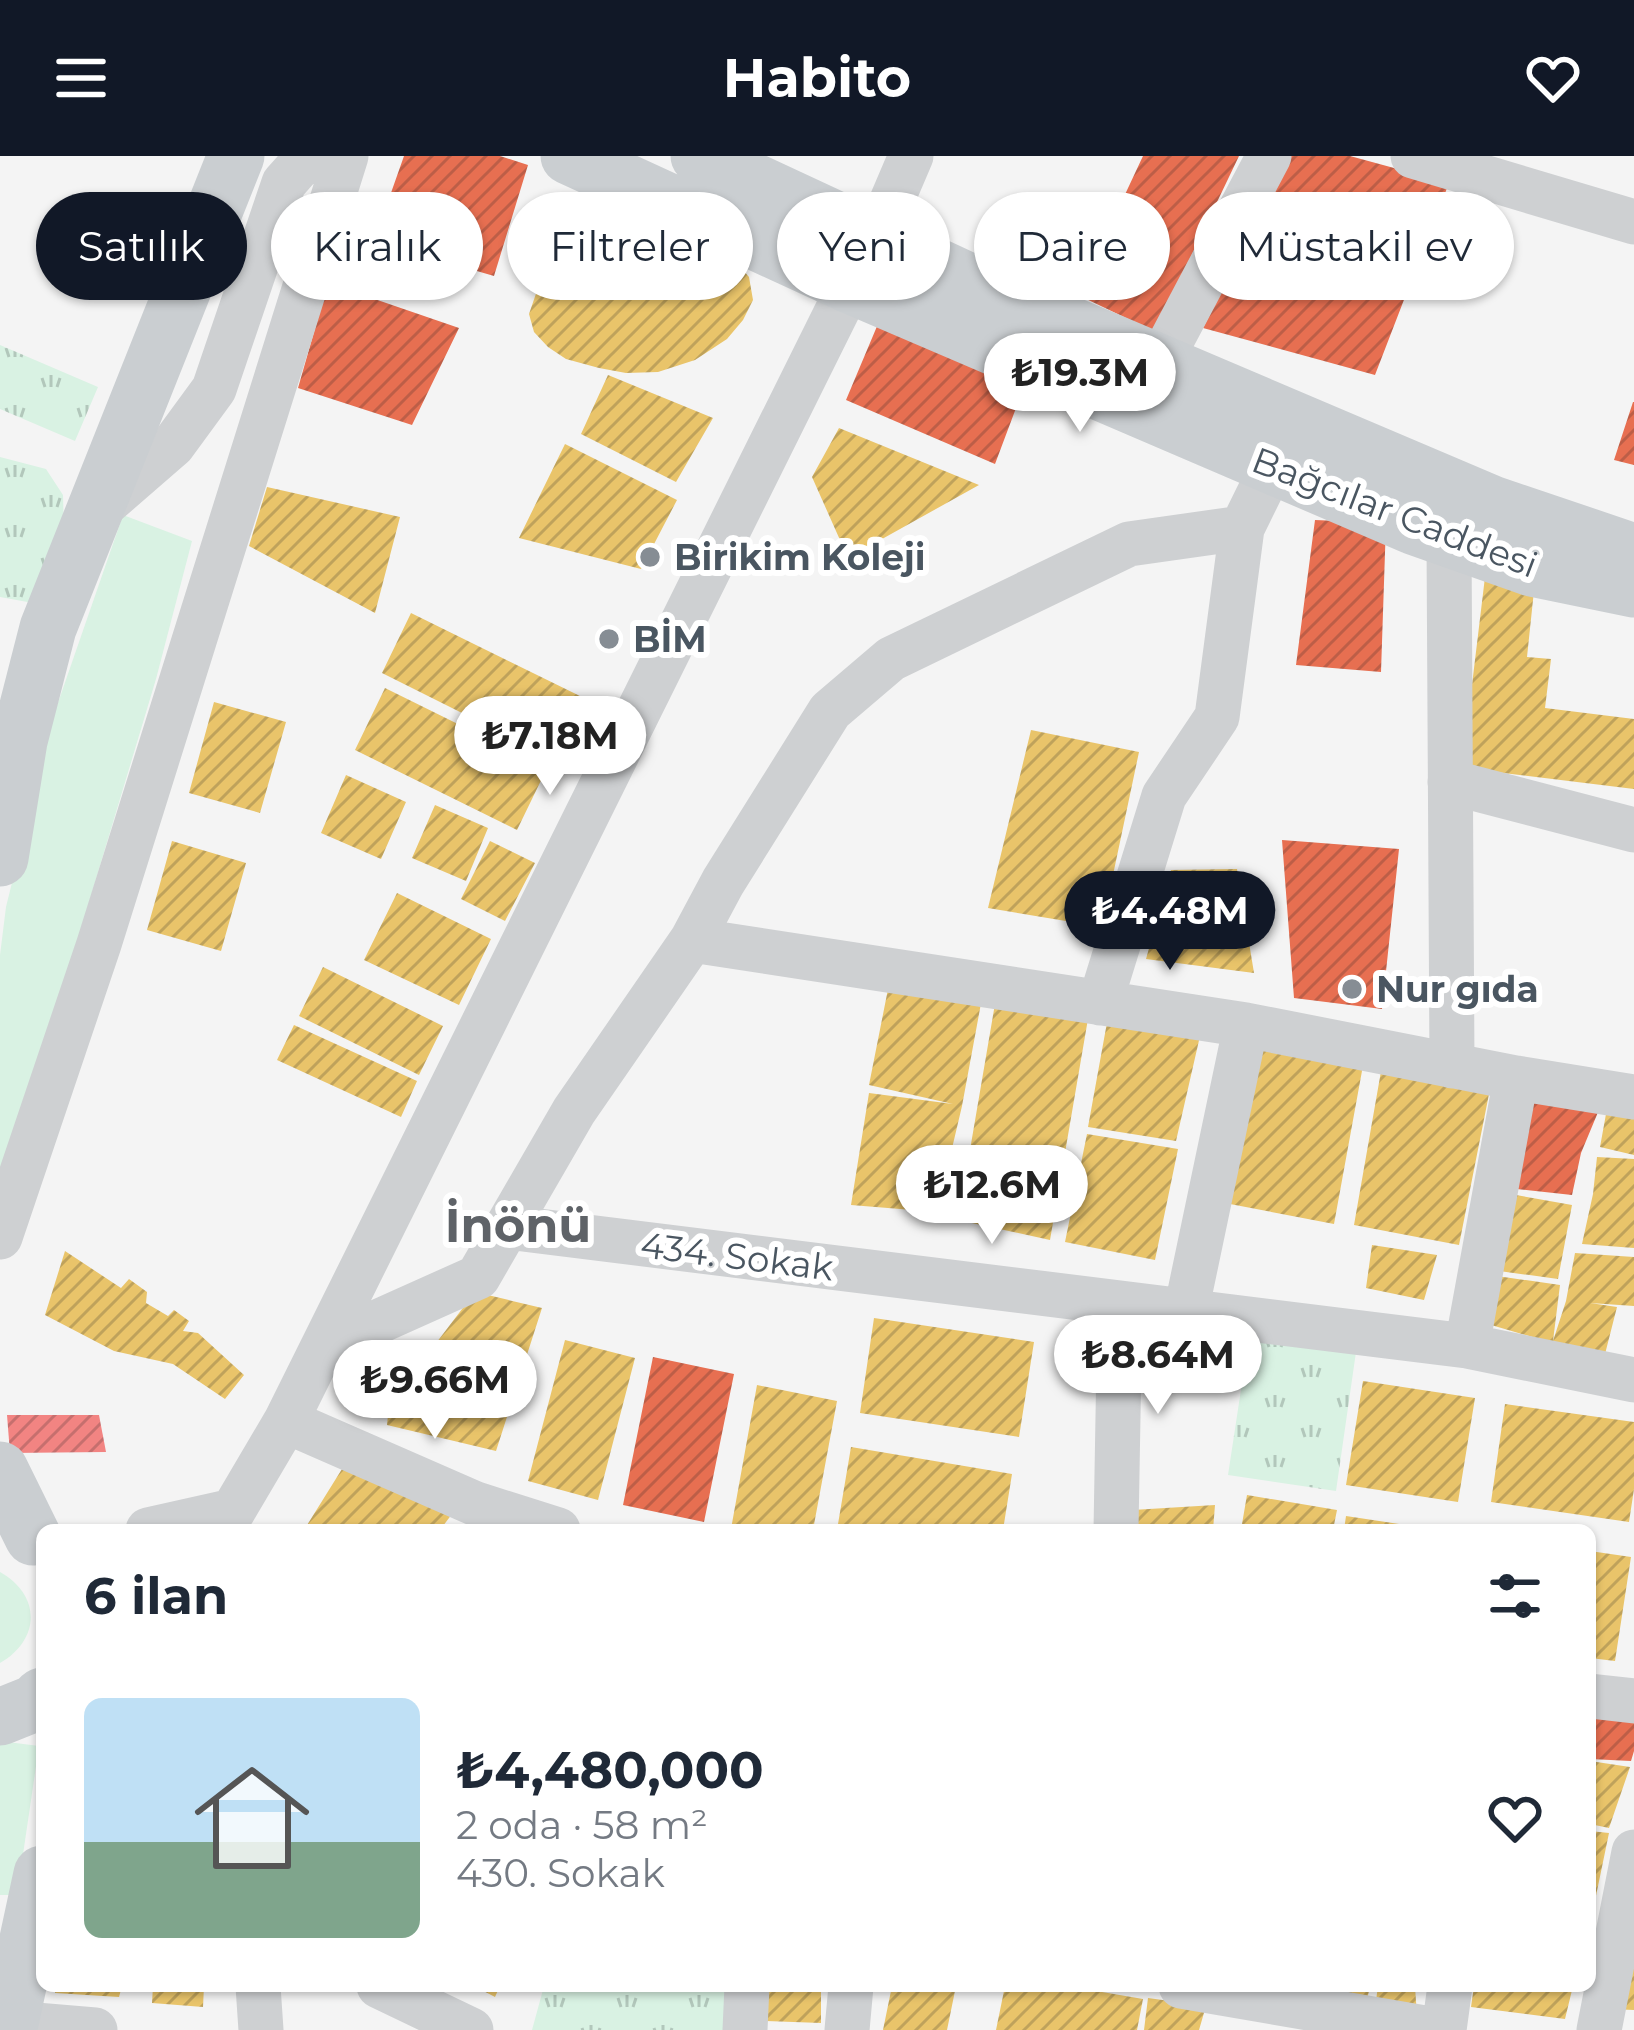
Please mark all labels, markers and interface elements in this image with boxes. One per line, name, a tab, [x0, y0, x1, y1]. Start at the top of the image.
icon: menu	[48, 45, 114, 111]
text: Habito	[723, 45, 911, 111]
icon: heart	[1520, 45, 1586, 111]
chip: Satılık	[36, 192, 247, 300]
chip: Kiralık	[271, 192, 483, 300]
chip: Filtreler	[507, 192, 753, 300]
chip: Yeni	[777, 192, 950, 300]
chip: Daire	[974, 192, 1170, 300]
chip: Müstakil ev	[1194, 192, 1514, 300]
pin: ₺19.3M	[982, 333, 1178, 435]
text: ₺19.3M	[1011, 348, 1149, 396]
street label: Bağcılar Caddesi	[1246, 437, 1544, 587]
place label: Birikim Koleji	[674, 535, 926, 579]
marker: Birikim Koleji	[637, 544, 663, 570]
place label: BİM	[633, 617, 707, 661]
marker: BİM	[596, 626, 622, 652]
pin: ₺7.18M	[452, 696, 648, 798]
text: ₺7.18M	[481, 711, 619, 759]
pin: ₺4.48M	[1072, 871, 1268, 973]
text: ₺4.48M	[1091, 886, 1249, 934]
place label: Nur gıda	[1376, 967, 1539, 1011]
marker: Nur gıda	[1339, 976, 1365, 1002]
pin: ₺12.6M	[894, 1145, 1090, 1247]
text: ₺12.6M	[923, 1160, 1061, 1208]
district label: İnönü	[445, 1196, 591, 1254]
street label: 434. Sokak	[638, 1222, 836, 1290]
pin: ₺8.64M	[1060, 1315, 1256, 1417]
text: ₺8.64M	[1081, 1330, 1235, 1378]
pin: ₺9.66M	[337, 1340, 533, 1442]
text: ₺9.66M	[360, 1355, 510, 1403]
icon: filters	[1482, 1563, 1548, 1629]
text: 6 ilan	[84, 1565, 228, 1627]
text: ₺4,480,000	[456, 1739, 764, 1801]
icon: home	[180, 1746, 324, 1890]
icon: heart	[1482, 1785, 1548, 1851]
text: 2 oda · 58 m²	[456, 1801, 708, 1849]
text: 430. Sokak	[456, 1849, 665, 1897]

